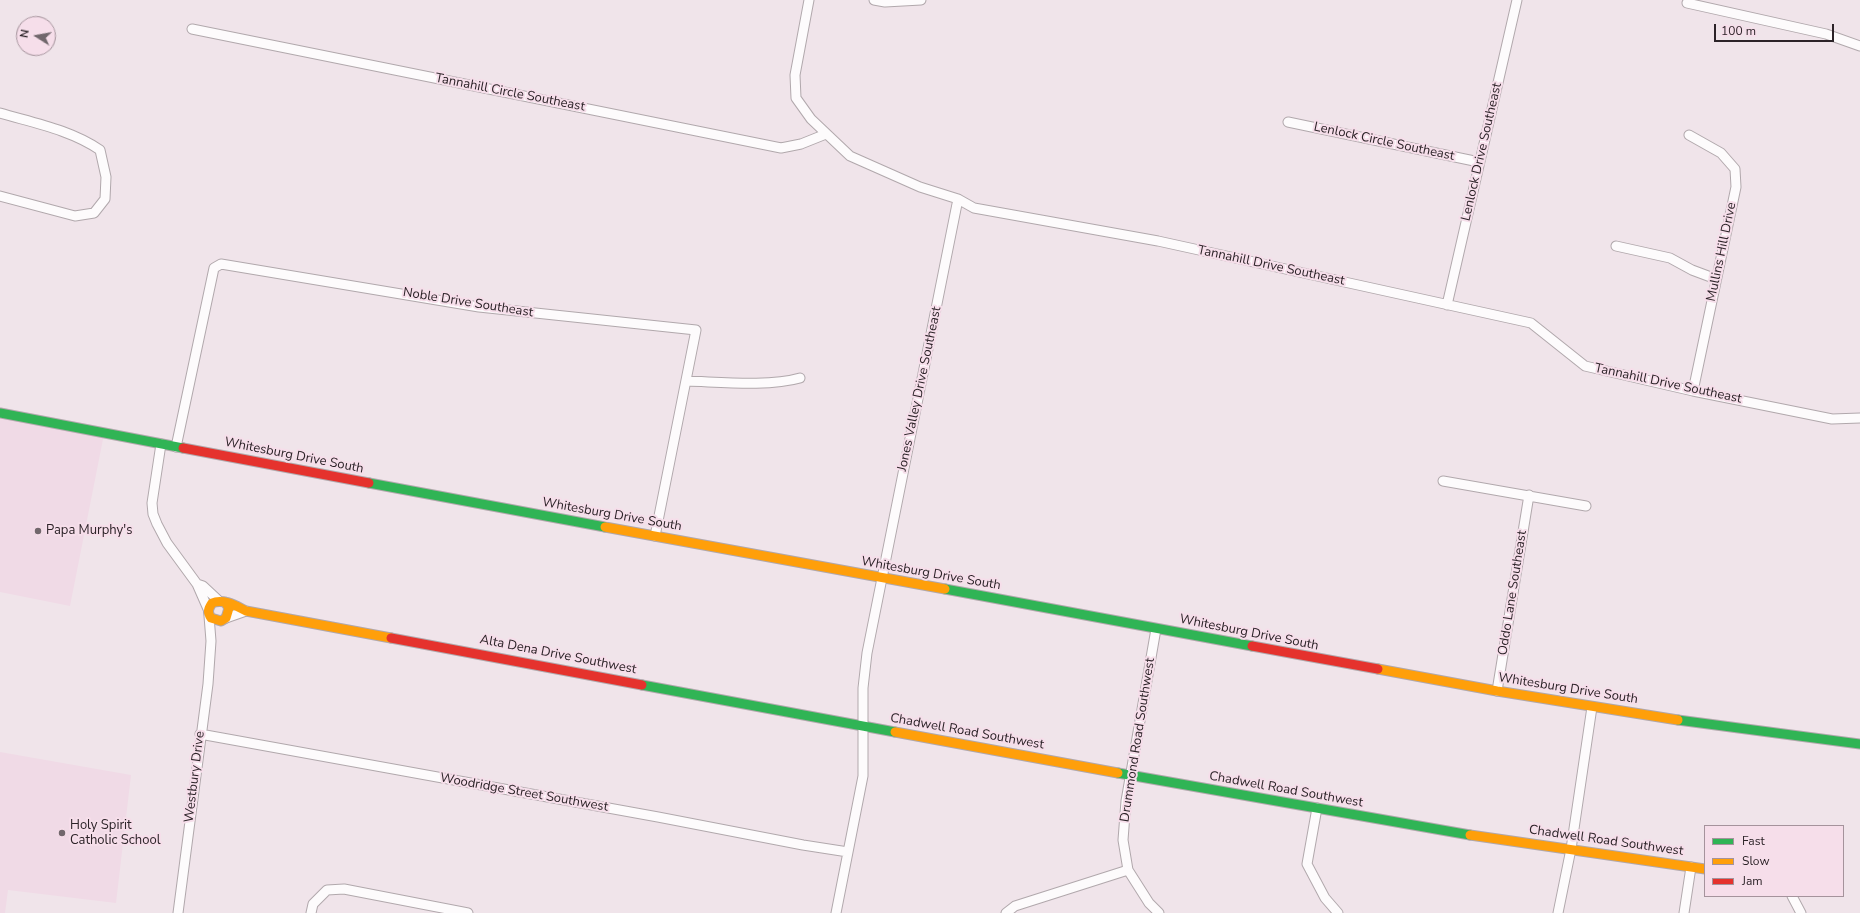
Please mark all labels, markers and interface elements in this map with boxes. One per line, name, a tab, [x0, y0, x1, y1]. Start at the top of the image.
north arrow	[16, 16, 56, 56]
scale bar	[1716, 16, 1836, 42]
text: 100 m	[1721, 23, 1756, 39]
text: N	[17, 28, 33, 39]
street label: Tannahill Circle Southeast	[434, 71, 586, 115]
street label: Lenlock Drive Southeast	[1459, 81, 1505, 223]
street label: Lenlock Circle Southeast	[1312, 119, 1456, 165]
street label: Mullins Hill Drive	[1704, 201, 1740, 303]
street label: Tannahill Drive Southeast	[1196, 243, 1346, 289]
street label: Noble Drive Southeast	[402, 285, 534, 321]
street label: Jones Valley Drive Southeast	[895, 305, 945, 473]
street label: Tannahill Drive Southeast	[1593, 361, 1743, 407]
street label: Whitesburg Drive South	[223, 435, 365, 477]
street label: Whitesburg Drive South	[541, 495, 683, 535]
place label: Papa Murphy's	[46, 523, 132, 539]
marker: Papa Murphy's	[33, 526, 43, 536]
street label: Oddo Lane Southeast	[1495, 529, 1531, 657]
street label: Whitesburg Drive South	[860, 554, 1002, 594]
street label: Whitesburg Drive South	[1178, 612, 1320, 654]
street label: Alta Dena Drive Southwest	[478, 632, 638, 678]
street label: Drummond Road Southwest	[1117, 657, 1159, 823]
street label: Whitesburg Drive South	[1497, 670, 1639, 708]
street label: Chadwell Road Southwest	[889, 711, 1045, 753]
street label: Westbury Drive	[182, 730, 208, 824]
street label: Chadwell Road Southwest	[1208, 769, 1364, 811]
street label: Woodridge Street Southwest	[439, 771, 609, 815]
place label: Holy Spirit Catholic School	[70, 818, 161, 849]
street label: Chadwell Road Southwest	[1528, 822, 1684, 860]
legend	[1704, 825, 1844, 897]
marker: Holy Spirit Catholic School	[57, 828, 67, 838]
text: Fast	[1742, 833, 1765, 849]
text: Slow	[1742, 853, 1770, 869]
text: Jam	[1742, 873, 1763, 889]

